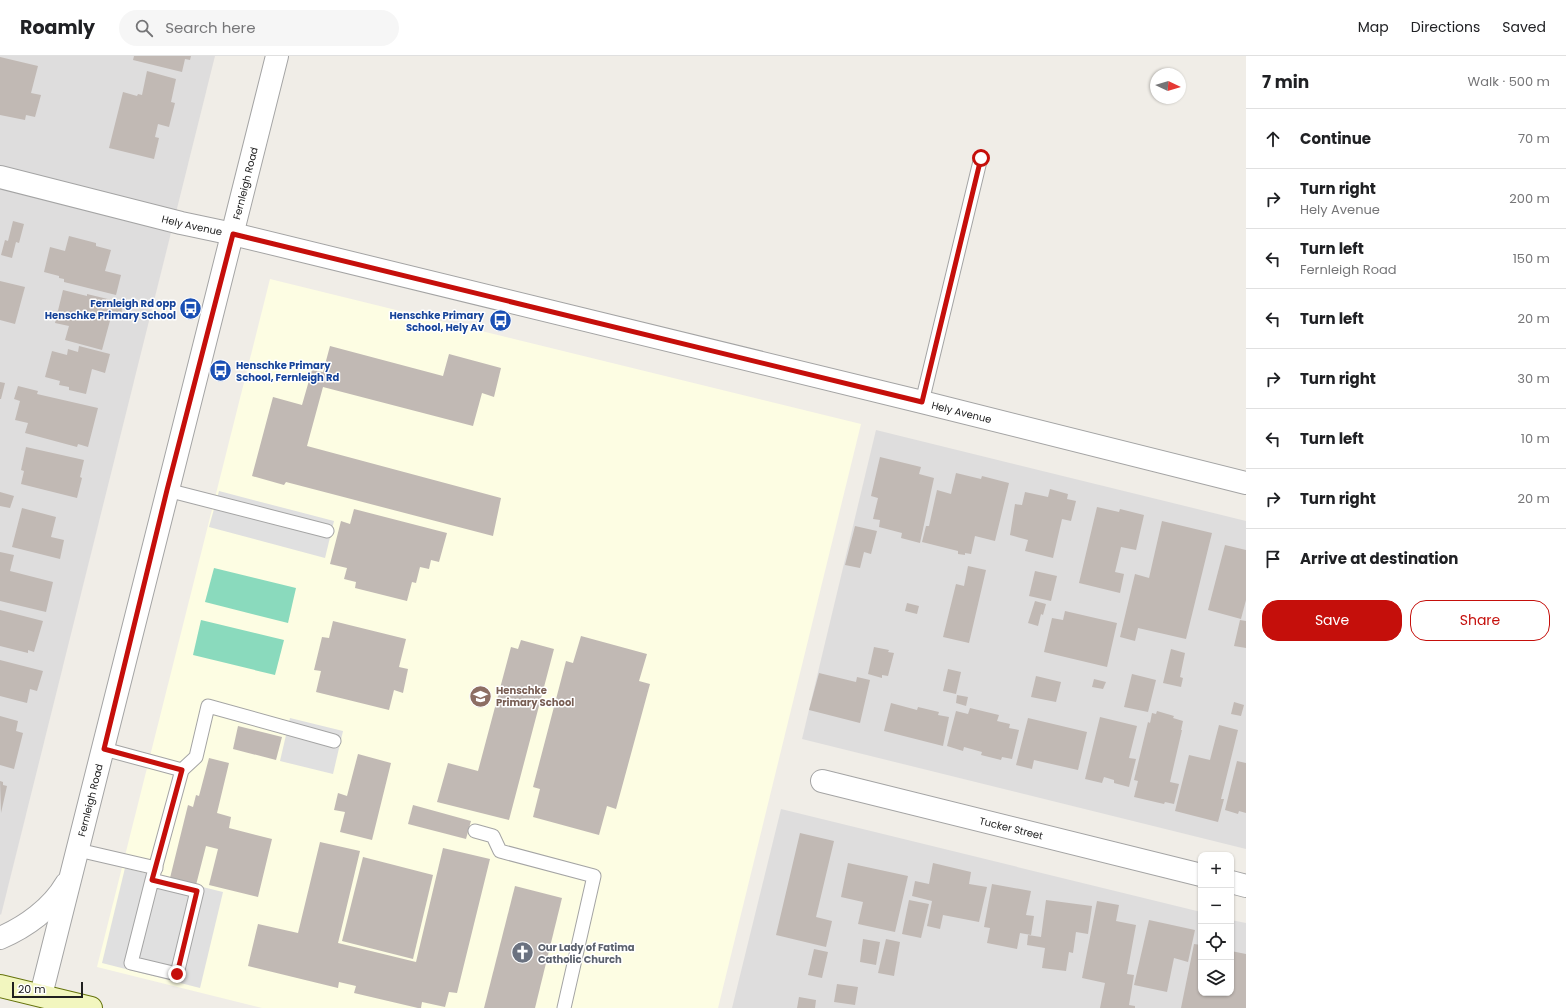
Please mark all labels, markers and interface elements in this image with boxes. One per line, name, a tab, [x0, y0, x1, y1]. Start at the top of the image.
search box	[119, 10, 399, 46]
text: Roamly	[20, 14, 95, 41]
icon: search	[133, 17, 155, 39]
text: Search here	[165, 17, 256, 38]
text: Map	[1358, 17, 1389, 37]
text: Directions	[1411, 17, 1480, 37]
text: Saved	[1502, 17, 1546, 37]
north arrow	[1150, 68, 1186, 104]
text: 7 min	[1262, 70, 1309, 94]
text: Walk · 500 m	[1468, 72, 1550, 91]
icon: ahead	[1262, 128, 1284, 150]
text: Continue	[1300, 128, 1371, 149]
text: 70 m	[1518, 129, 1550, 148]
street label: Fernleigh Road	[229, 145, 262, 221]
route start	[972, 149, 990, 167]
text: Turn right	[1300, 178, 1376, 199]
icon: right	[1262, 188, 1284, 210]
text: 200 m	[1509, 189, 1550, 208]
text: Hely Avenue	[1300, 200, 1380, 219]
street label: Hely Avenue	[160, 211, 224, 240]
text: Turn left	[1300, 238, 1364, 259]
icon: left	[1262, 248, 1284, 270]
text: 150 m	[1513, 249, 1550, 268]
text: Fernleigh Road	[1300, 260, 1397, 279]
place label: Fernleigh Rd opp Henschke Primary School	[45, 296, 176, 323]
bus stop icon: Fernleigh Rd opp Henschke Primary School	[178, 296, 204, 322]
place label: Henschke Primary School, Hely Av	[390, 308, 485, 335]
bus stop icon: Henschke Primary School, Hely Av	[487, 308, 513, 334]
icon: left	[1262, 308, 1284, 330]
text: Turn left	[1300, 308, 1364, 329]
text: 20 m	[1517, 309, 1550, 328]
bus stop icon: Henschke Primary School, Fernleigh Rd	[208, 358, 234, 384]
place label: Henschke Primary School, Fernleigh Rd	[236, 358, 339, 385]
icon: right	[1262, 368, 1284, 390]
text: Turn right	[1300, 368, 1376, 389]
text: 30 m	[1517, 369, 1550, 388]
street label: Hely Avenue	[930, 398, 993, 427]
icon: left	[1262, 428, 1284, 450]
text: Turn left	[1300, 428, 1364, 449]
text: 10 m	[1521, 429, 1550, 448]
icon: right	[1262, 488, 1284, 510]
text: Turn right	[1300, 488, 1376, 509]
text: 20 m	[1517, 489, 1550, 508]
icon: arrive	[1262, 548, 1284, 570]
text: Arrive at destination	[1300, 548, 1458, 569]
button: Save	[1262, 600, 1402, 641]
button: Share	[1410, 600, 1550, 641]
school or university icon: Henschke Primary School	[467, 683, 493, 709]
place label: Henschke Primary School	[496, 683, 574, 710]
street label: Fernleigh Road	[74, 762, 107, 838]
street label: Tucker Street	[978, 813, 1045, 844]
map controls	[1198, 852, 1234, 996]
button: +	[1198, 852, 1234, 888]
button: −	[1198, 888, 1234, 924]
button: locate	[1198, 924, 1234, 960]
church icon: Our Lady of Fatima Catholic Church	[510, 940, 536, 966]
place label: Our Lady of Fatima Catholic Church	[538, 940, 635, 967]
button: layers	[1198, 960, 1234, 996]
route end	[168, 965, 186, 983]
scale bar	[12, 980, 83, 999]
text: 20 m	[18, 981, 46, 997]

